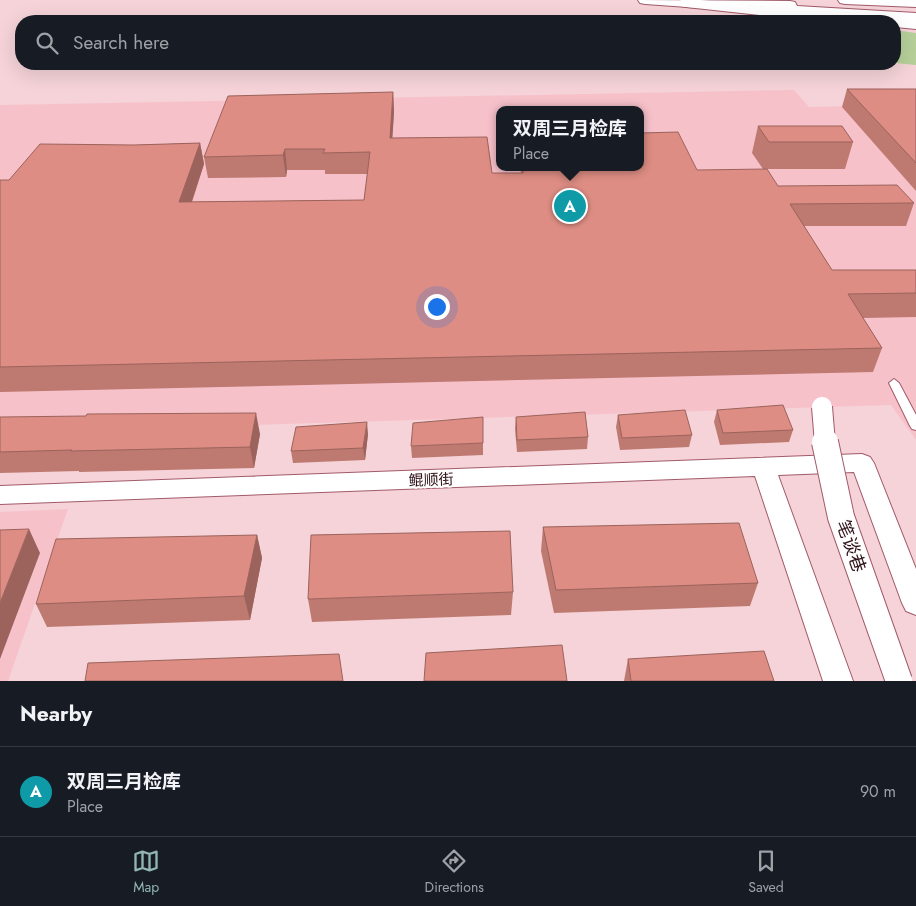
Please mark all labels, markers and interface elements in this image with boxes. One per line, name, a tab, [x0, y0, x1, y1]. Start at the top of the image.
search box	[15, 15, 901, 70]
icon: search	[33, 29, 61, 57]
text: Search here	[73, 29, 169, 56]
popup	[496, 106, 644, 171]
text: 双周三月检库	[513, 115, 627, 142]
text: Place	[513, 142, 549, 165]
pin: A	[554, 187, 586, 225]
your location	[424, 294, 450, 320]
street label: 鲲顺街	[408, 468, 454, 492]
street label: 笔谈巷	[830, 516, 872, 576]
text: Nearby	[20, 699, 92, 729]
text: 双周三月检库	[67, 768, 181, 795]
text: A	[30, 780, 42, 803]
text: 90 m	[860, 780, 896, 803]
text: Place	[67, 795, 103, 818]
tab: Map	[132, 847, 160, 897]
tab: Directions	[425, 847, 484, 897]
tab: Saved	[748, 847, 784, 897]

